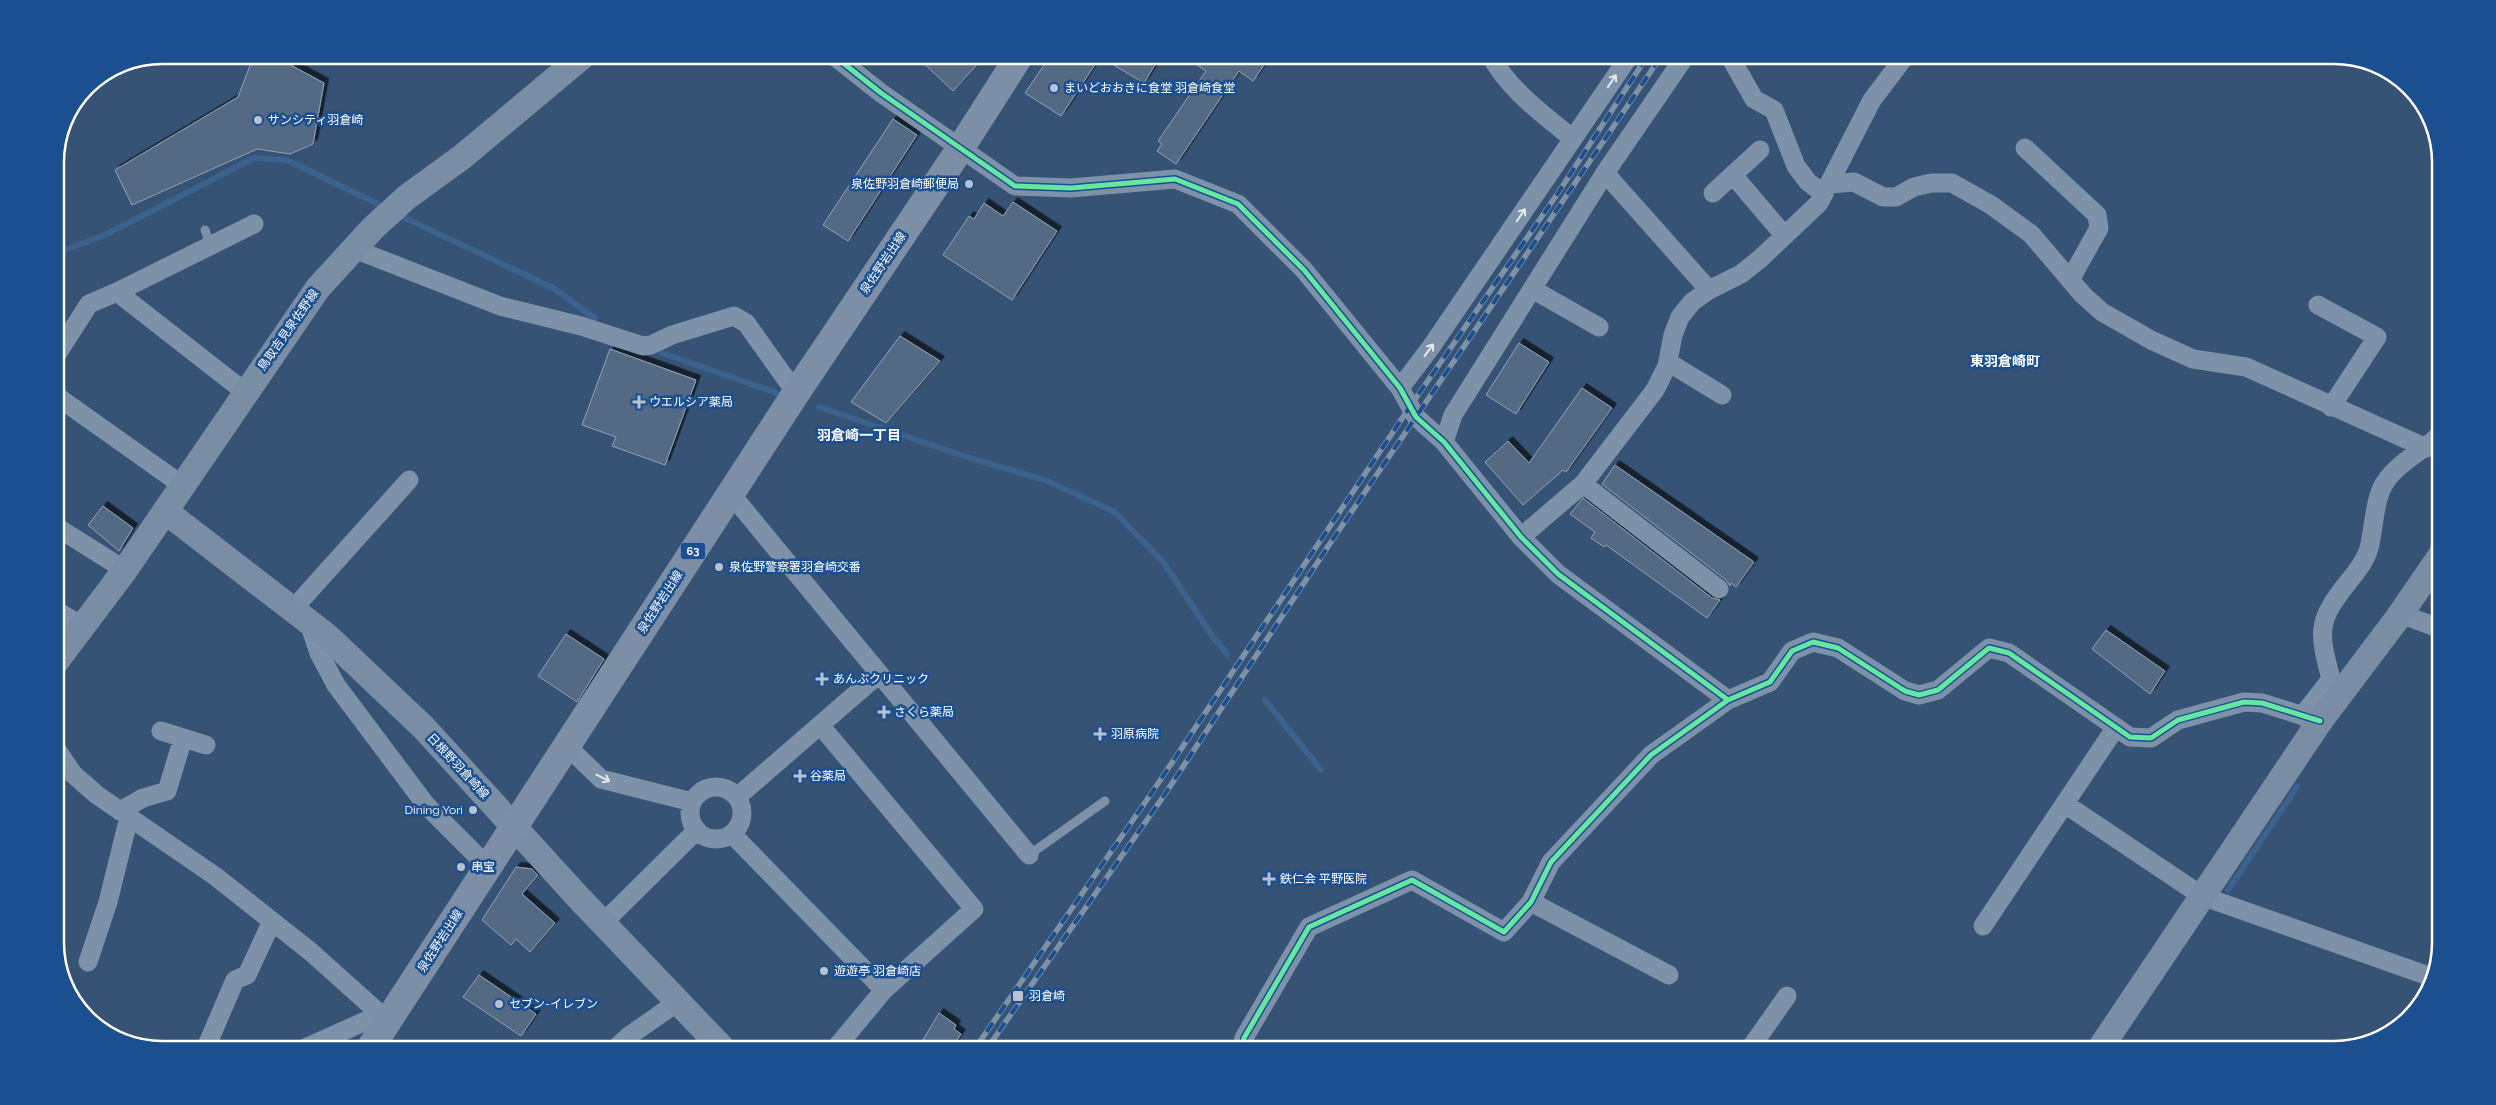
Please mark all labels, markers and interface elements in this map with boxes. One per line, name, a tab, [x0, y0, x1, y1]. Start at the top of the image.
one-way arrow	[1607, 74, 1617, 88]
place label: まいどおおきに食堂 羽倉崎食堂	[1064, 81, 1235, 95]
marker: まいどおおきに食堂 羽倉崎食堂	[1048, 82, 1060, 94]
place label: サンシティ羽倉崎	[268, 113, 363, 127]
marker: サンシティ羽倉崎	[252, 114, 264, 126]
place label: 泉佐野羽倉崎郵便局	[851, 177, 959, 191]
marker: 泉佐野羽倉崎郵便局	[963, 178, 975, 190]
one-way arrow	[1516, 209, 1526, 223]
street label: 泉佐野岩出線	[857, 229, 909, 297]
street label: 鳥取吉見泉佐野線	[255, 287, 321, 373]
one-way arrow	[1424, 343, 1434, 357]
district label: 東羽倉崎町	[1970, 353, 2040, 369]
place label: ウエルシア薬局	[649, 395, 733, 409]
marker: ウエルシア薬局	[633, 396, 645, 408]
district label: 羽倉崎一丁目	[817, 427, 901, 443]
road number: 63	[680, 542, 706, 560]
place label: 泉佐野警察署羽倉崎交番	[729, 560, 861, 574]
marker: 泉佐野警察署羽倉崎交番	[713, 561, 725, 573]
street label: 泉佐野岩出線	[635, 568, 685, 636]
marker: あんぶクリニック	[815, 672, 829, 686]
place label: あんぶクリニック	[833, 672, 929, 686]
place label: さくら薬局	[894, 705, 954, 719]
marker: さくら薬局	[878, 706, 890, 718]
marker: 羽原病院	[1093, 727, 1107, 741]
place label: 羽原病院	[1111, 727, 1159, 741]
street label: 日根野羽倉崎線	[424, 731, 492, 801]
place label: 谷薬局	[810, 769, 846, 783]
marker: 谷薬局	[794, 770, 806, 782]
one-way arrow	[596, 773, 611, 783]
place label: Dining Yori	[404, 803, 463, 817]
marker: Dining Yori	[467, 804, 479, 816]
place label: 串宝	[471, 860, 495, 874]
marker: 串宝	[455, 861, 467, 873]
marker: 鉄仁会 平野医院	[1262, 872, 1276, 886]
place label: 鉄仁会 平野医院	[1280, 872, 1367, 886]
street label: 泉佐野岩出線	[415, 907, 465, 975]
place label: 遊遊亭 羽倉崎店	[834, 964, 921, 978]
marker: 遊遊亭 羽倉崎店	[818, 965, 830, 977]
marker: 羽倉崎	[1011, 989, 1025, 1003]
place label: 羽倉崎	[1029, 989, 1065, 1003]
place label: セブン-イレブン	[509, 997, 598, 1011]
marker: セブン-イレブン	[493, 998, 505, 1010]

